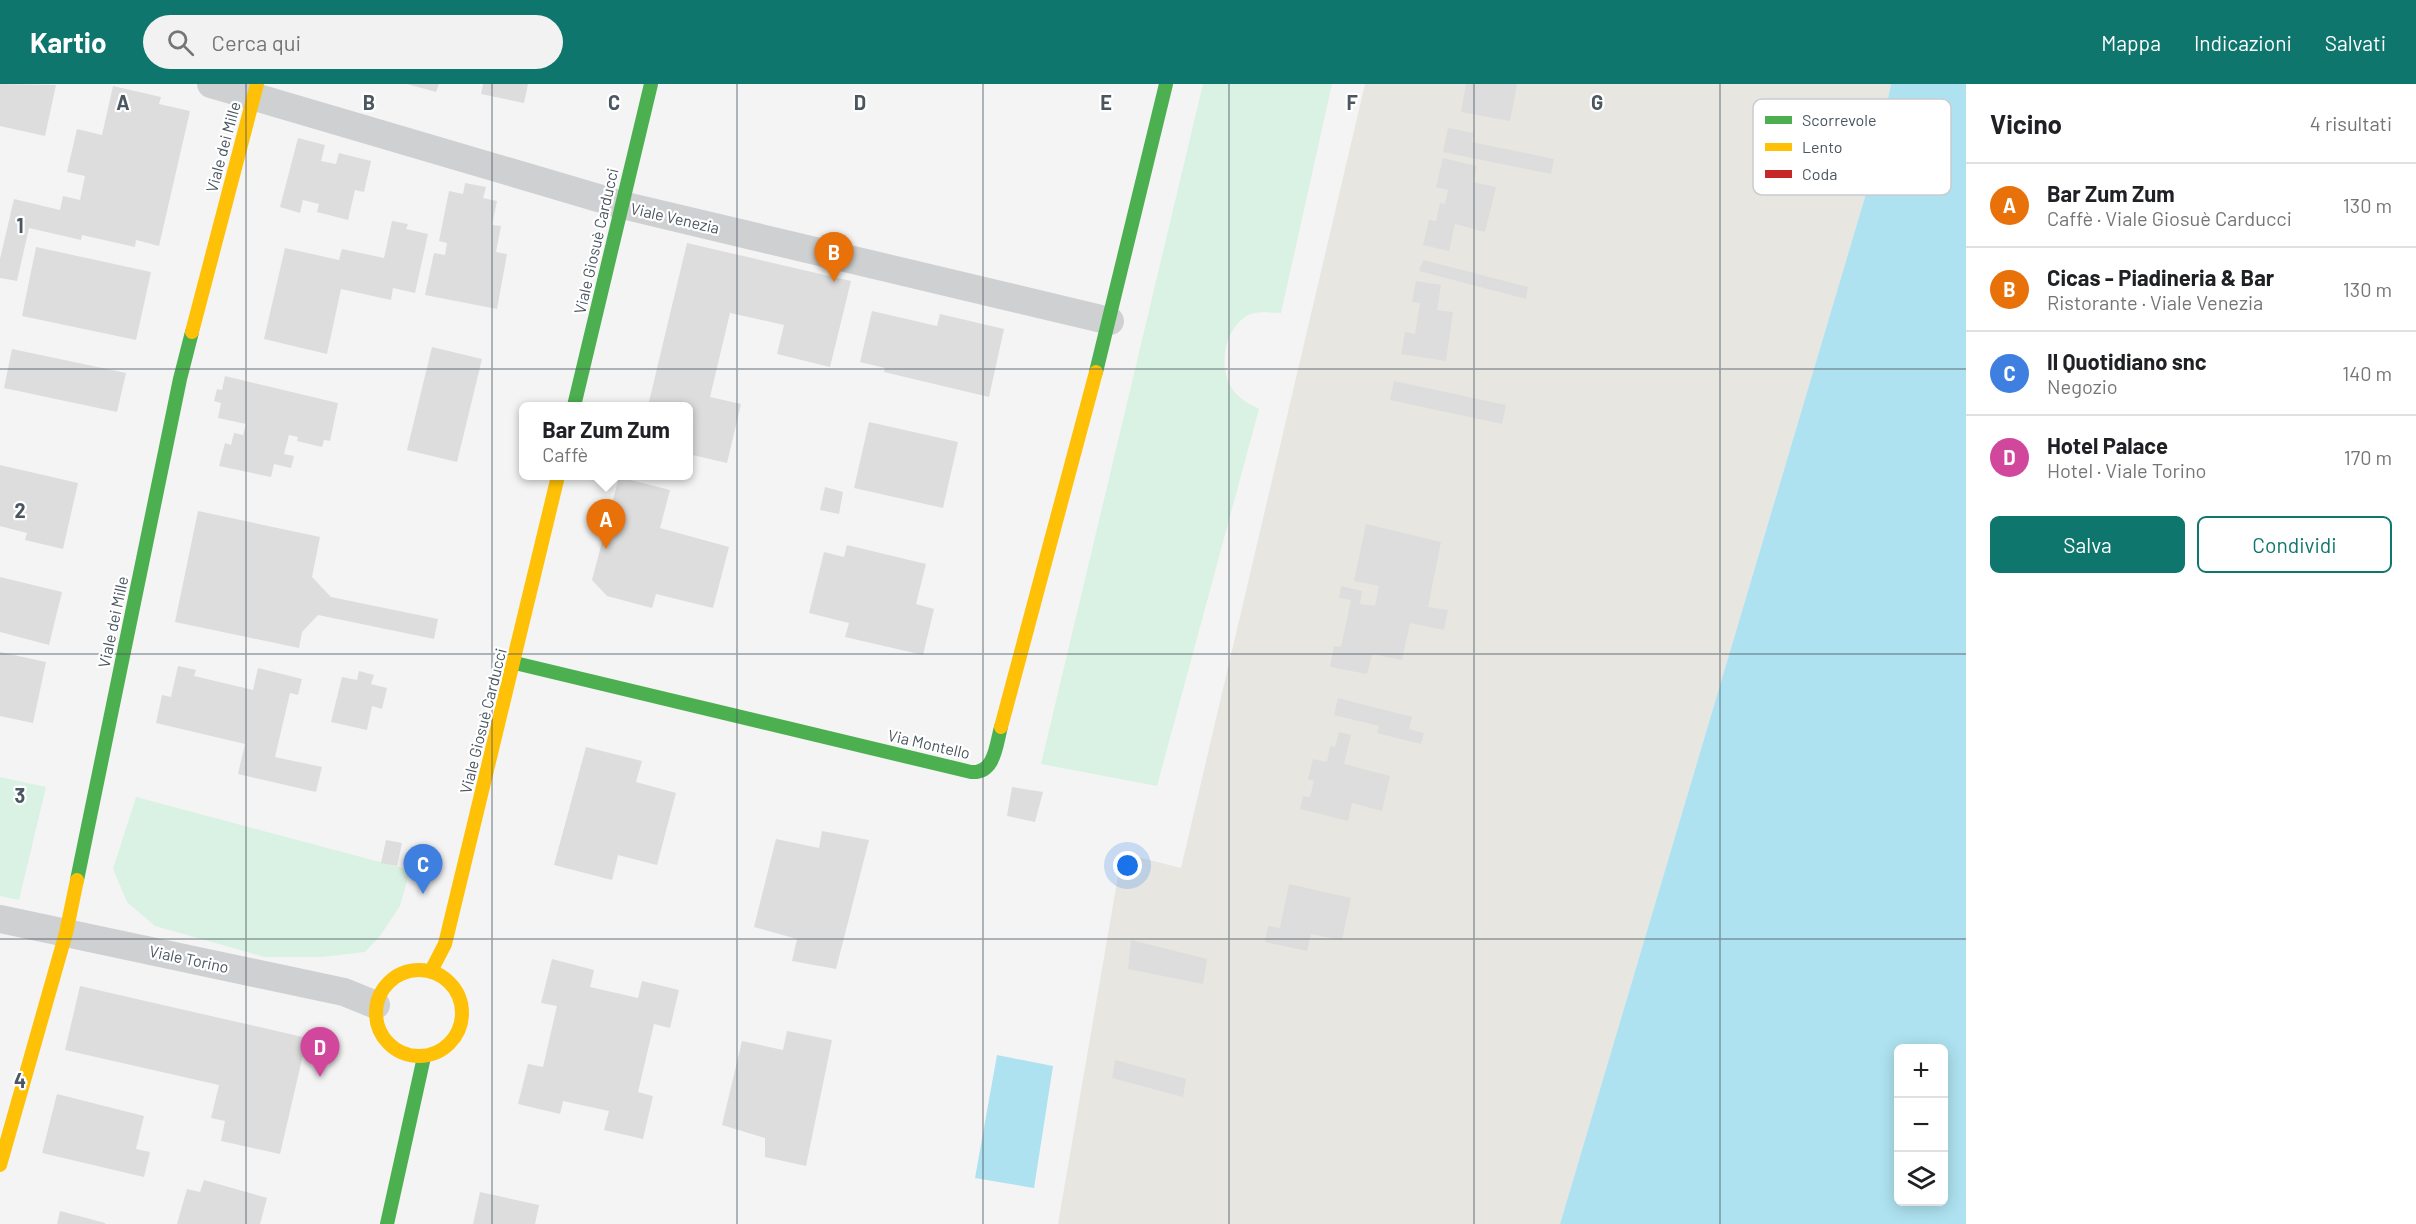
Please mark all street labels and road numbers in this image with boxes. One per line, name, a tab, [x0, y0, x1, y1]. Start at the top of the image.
street label: Viale dei Mille	[201, 99, 244, 194]
street label: Viale Giosuè Carducci	[569, 166, 622, 316]
street label: Viale Venezia	[629, 198, 721, 237]
street label: Viale dei Mille	[94, 574, 131, 669]
street label: Viale Giosuè Carducci	[455, 646, 510, 796]
street label: Via Montello	[886, 725, 972, 762]
street label: Viale Torino	[148, 941, 231, 976]

